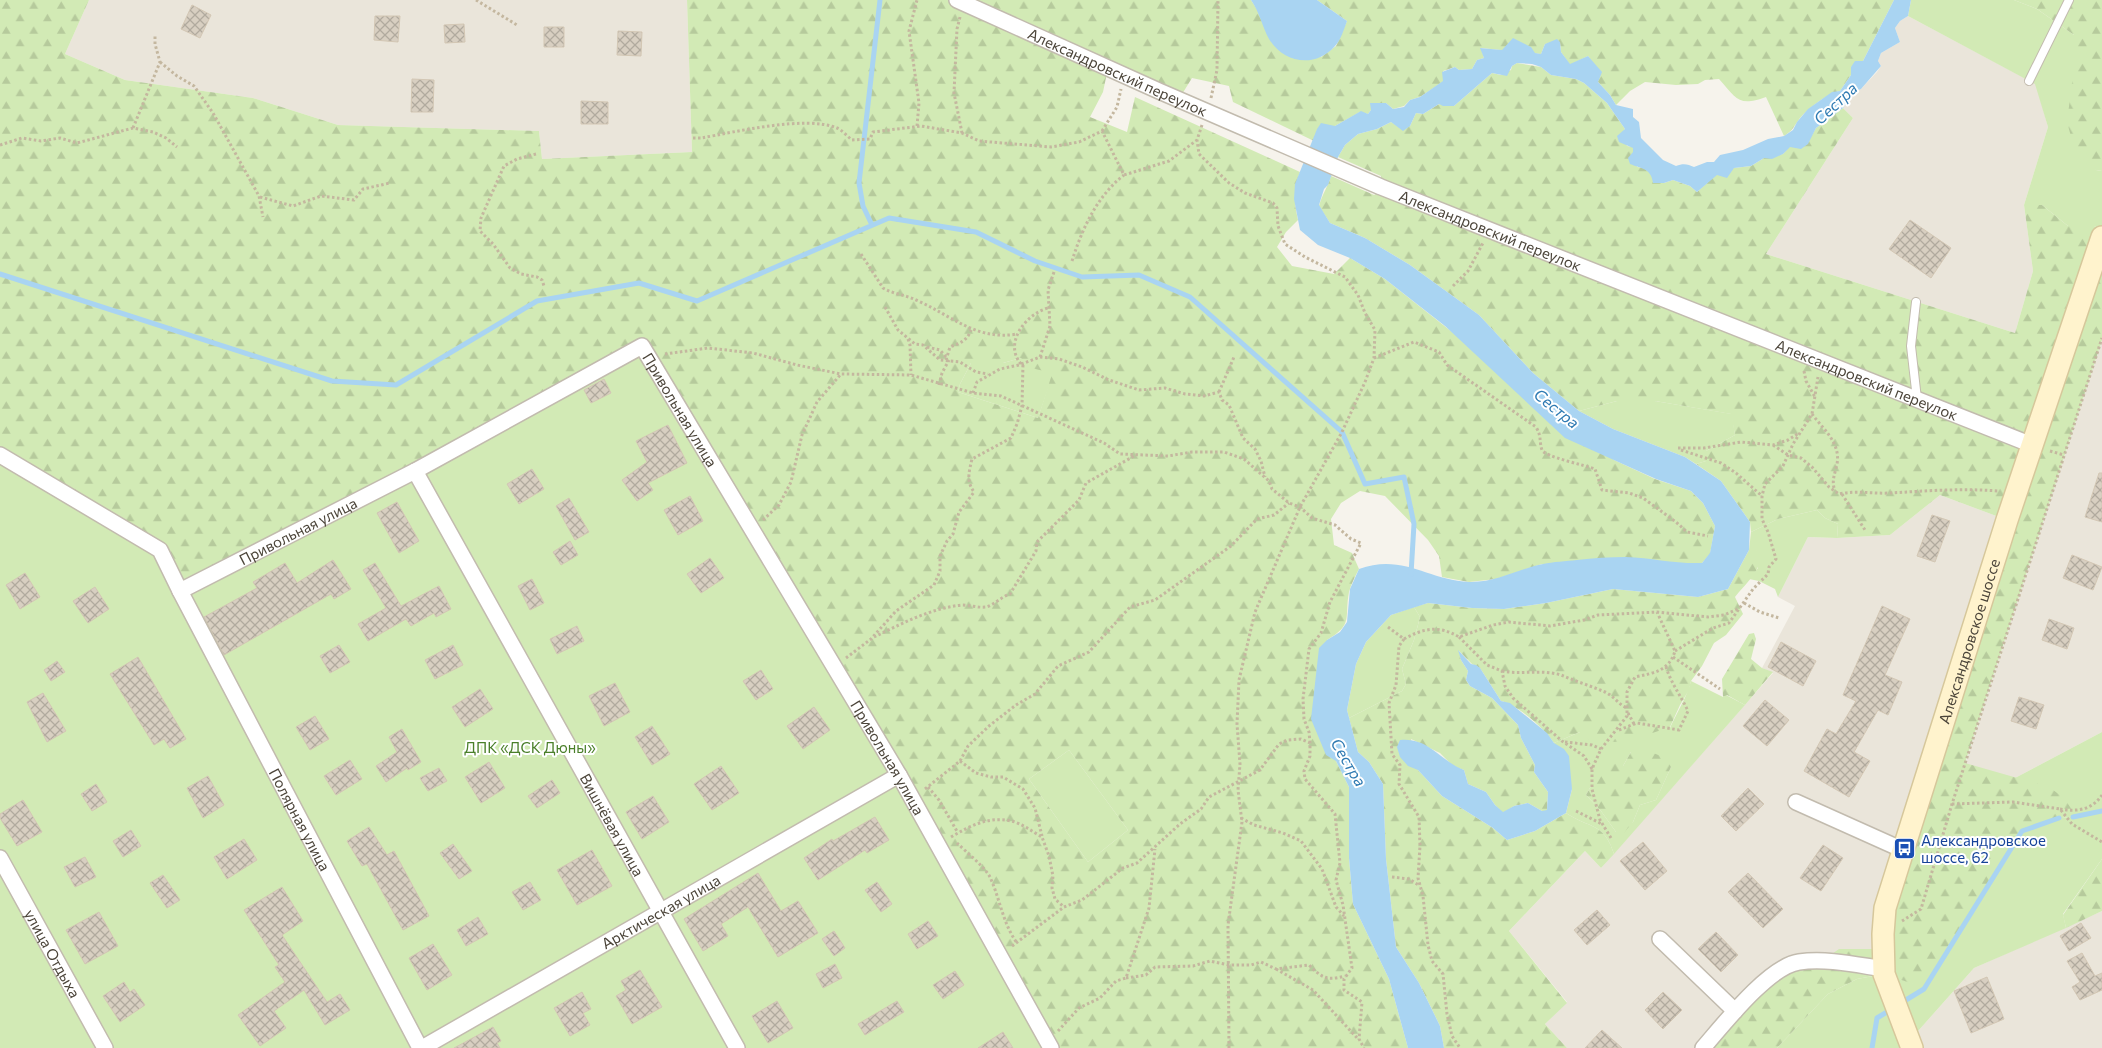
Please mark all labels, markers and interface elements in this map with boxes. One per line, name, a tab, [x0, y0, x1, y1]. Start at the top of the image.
street label: Александровский переулок	[1025, 24, 1210, 120]
water label: Сестра	[1809, 78, 1861, 128]
street label: Александровский переулок	[1397, 186, 1584, 274]
street label: Александровский переулок	[1773, 335, 1960, 424]
street label: Привольная улица	[639, 349, 721, 470]
water label: Сестра	[1531, 384, 1583, 432]
street label: Привольная улица	[236, 493, 360, 568]
street label: Александровское шоссе	[1935, 556, 2003, 726]
street label: Привольная улица	[847, 697, 928, 818]
water label: Сестра	[1327, 735, 1371, 789]
park label: ДПК «ДСК Дюны»	[464, 738, 596, 756]
street label: Полярная улица	[266, 765, 334, 874]
street label: Вишнёвая улица	[577, 770, 648, 879]
place label: Александровское шоссе, 62	[1921, 831, 2046, 866]
bus stop icon: Александровское шоссе, 62	[1893, 837, 1917, 861]
street label: Арктическая улица	[598, 870, 723, 952]
street label: улица Отдыха	[21, 906, 84, 1001]

